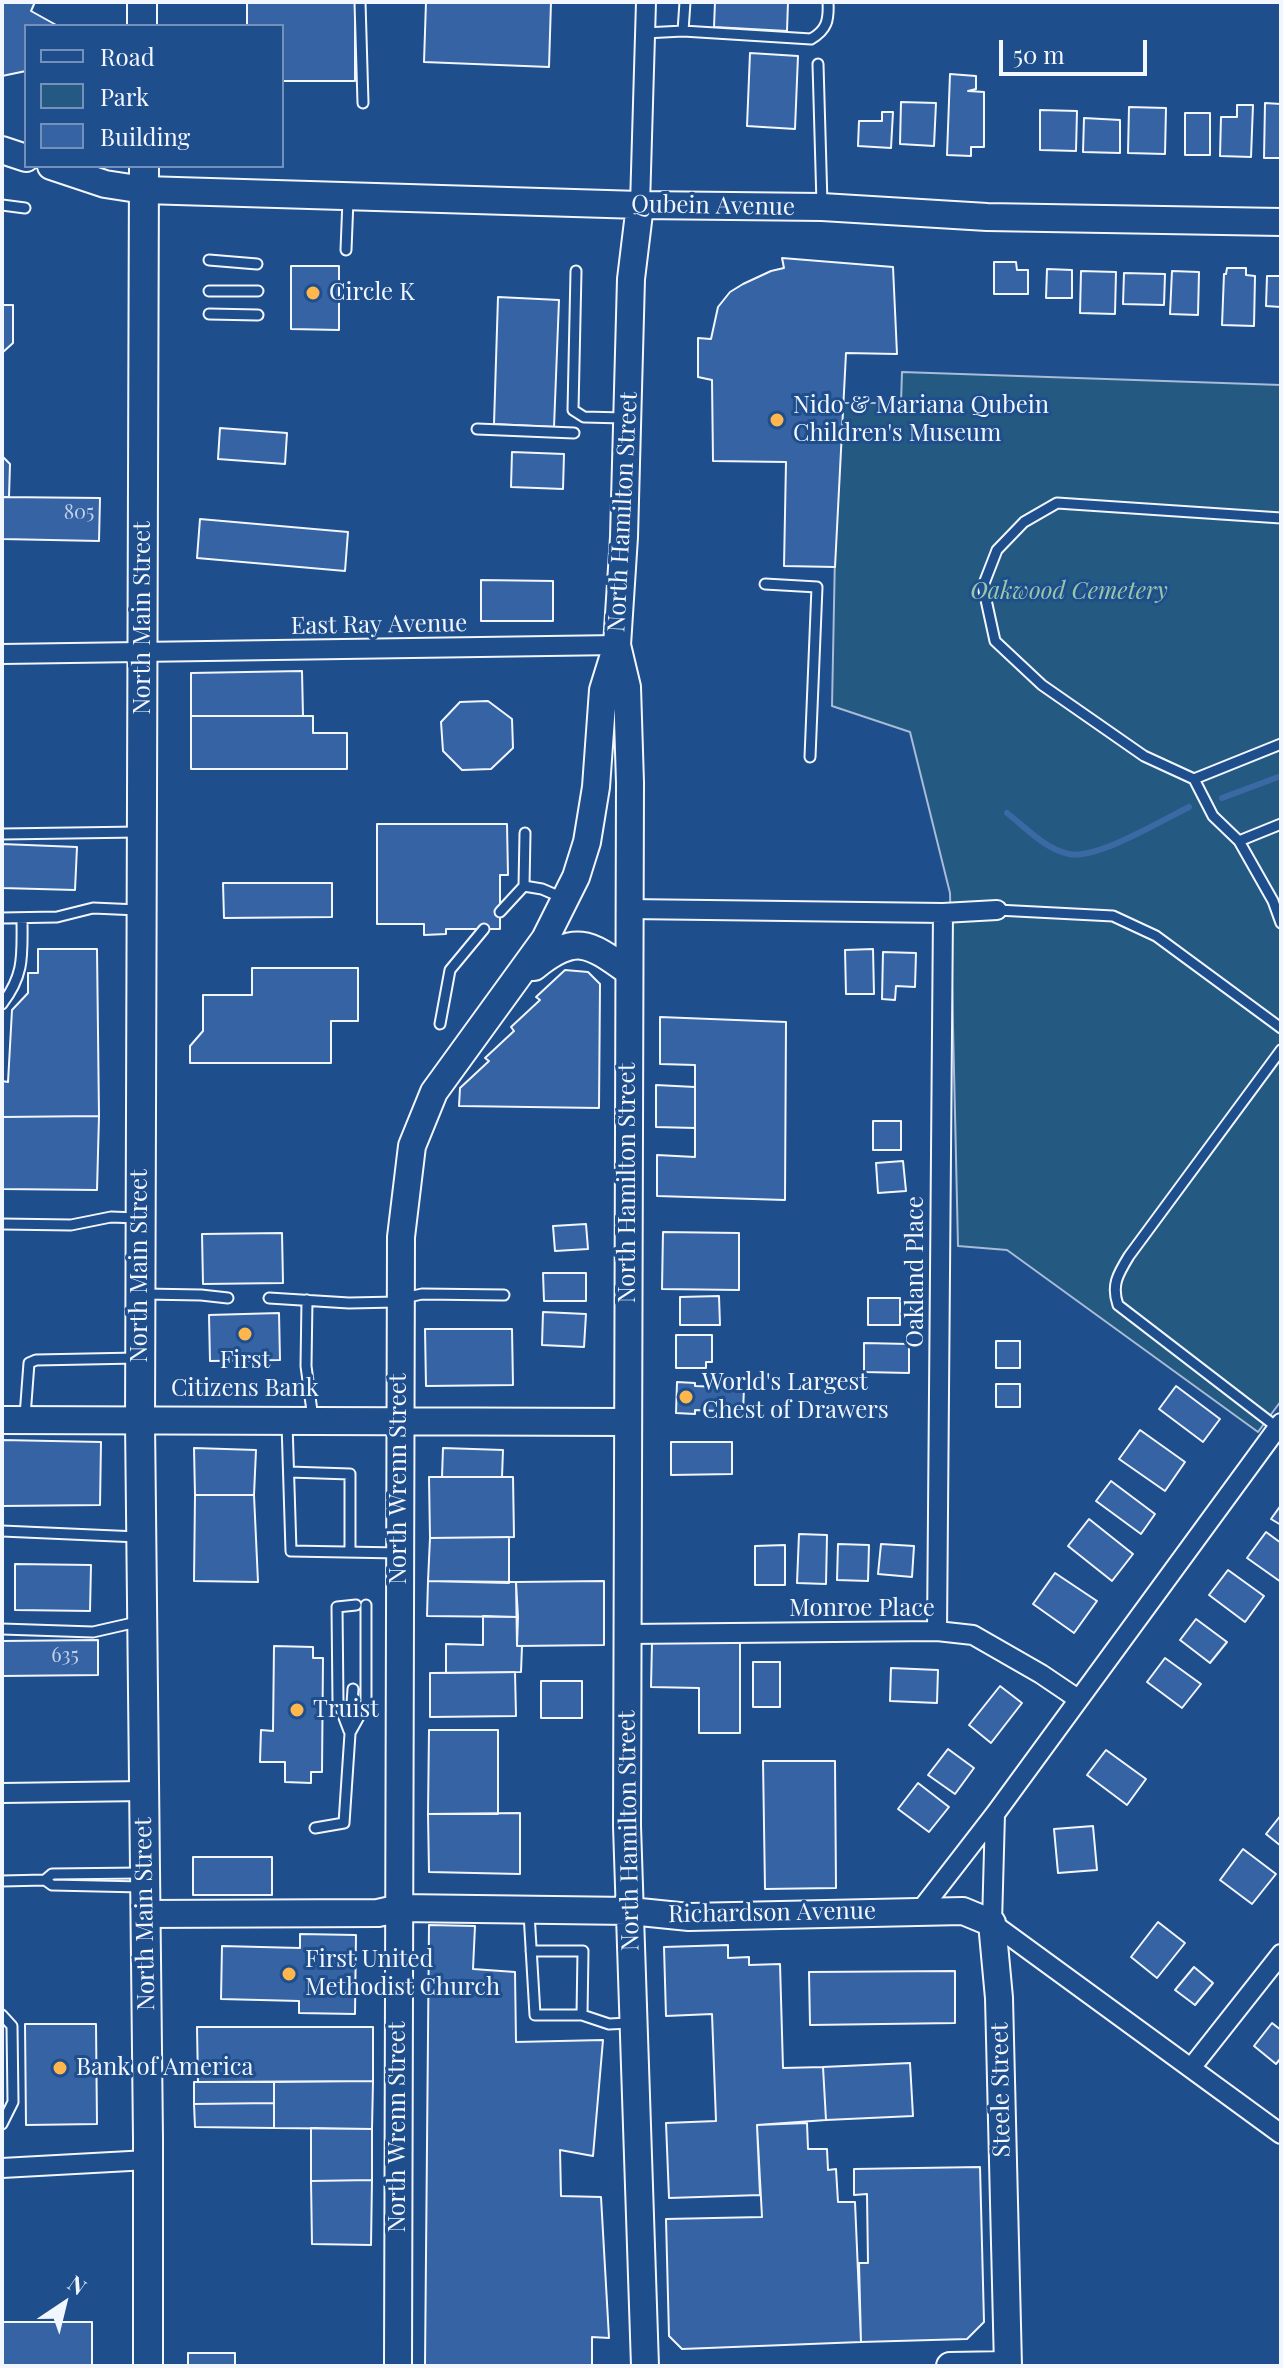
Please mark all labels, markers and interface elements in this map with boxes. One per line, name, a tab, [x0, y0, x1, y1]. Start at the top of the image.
legend	[24, 24, 284, 168]
scale bar	[1003, 24, 1151, 74]
text: 50 m	[1013, 38, 1065, 70]
text: Road	[100, 40, 155, 72]
text: Park	[100, 80, 149, 112]
text: Building	[100, 120, 190, 152]
street label: Qubein Avenue	[631, 190, 795, 222]
place label: Circle K	[329, 279, 415, 307]
marker: Circle K	[304, 284, 322, 302]
street label: North Hamilton Street	[602, 391, 644, 633]
place label: Nido & Mariana Qubein Children's Museum	[793, 392, 1049, 448]
marker: Nido & Mariana Qubein Children's Museum	[768, 411, 786, 429]
house number: 805	[64, 501, 94, 525]
street label: North Main Street	[129, 521, 157, 715]
park label: Oakwood Cemetery	[970, 578, 1168, 606]
street label: East Ray Avenue	[291, 609, 467, 641]
street label: North Hamilton Street	[614, 1063, 642, 1303]
street label: North Main Street	[126, 1169, 154, 1363]
street label: Oakland Place	[902, 1196, 930, 1348]
marker: First Citizens Bank	[236, 1325, 254, 1343]
place label: First Citizens Bank	[171, 1347, 319, 1403]
place label: World's Largest Chest of Drawers	[702, 1369, 889, 1425]
street label: North Wrenn Street	[385, 1373, 413, 1585]
marker: World's Largest Chest of Drawers	[677, 1388, 695, 1406]
street label: Monroe Place	[789, 1595, 935, 1623]
house number: 635	[51, 1644, 79, 1668]
place label: Truist	[313, 1696, 379, 1724]
marker: Truist	[288, 1701, 306, 1719]
street label: North Hamilton Street	[613, 1711, 645, 1951]
street label: North Main Street	[129, 1817, 161, 2011]
street label: Richardson Avenue	[668, 1897, 876, 1929]
place label: First United Methodist Church	[305, 1946, 500, 2002]
marker: First United Methodist Church	[280, 1965, 298, 1983]
street label: North Wrenn Street	[384, 2021, 412, 2233]
street label: Steele Street	[985, 2022, 1017, 2158]
place label: Bank of America	[76, 2054, 253, 2082]
marker: Bank of America	[51, 2059, 69, 2077]
north arrow	[24, 2264, 104, 2344]
text: N	[63, 2267, 93, 2301]

